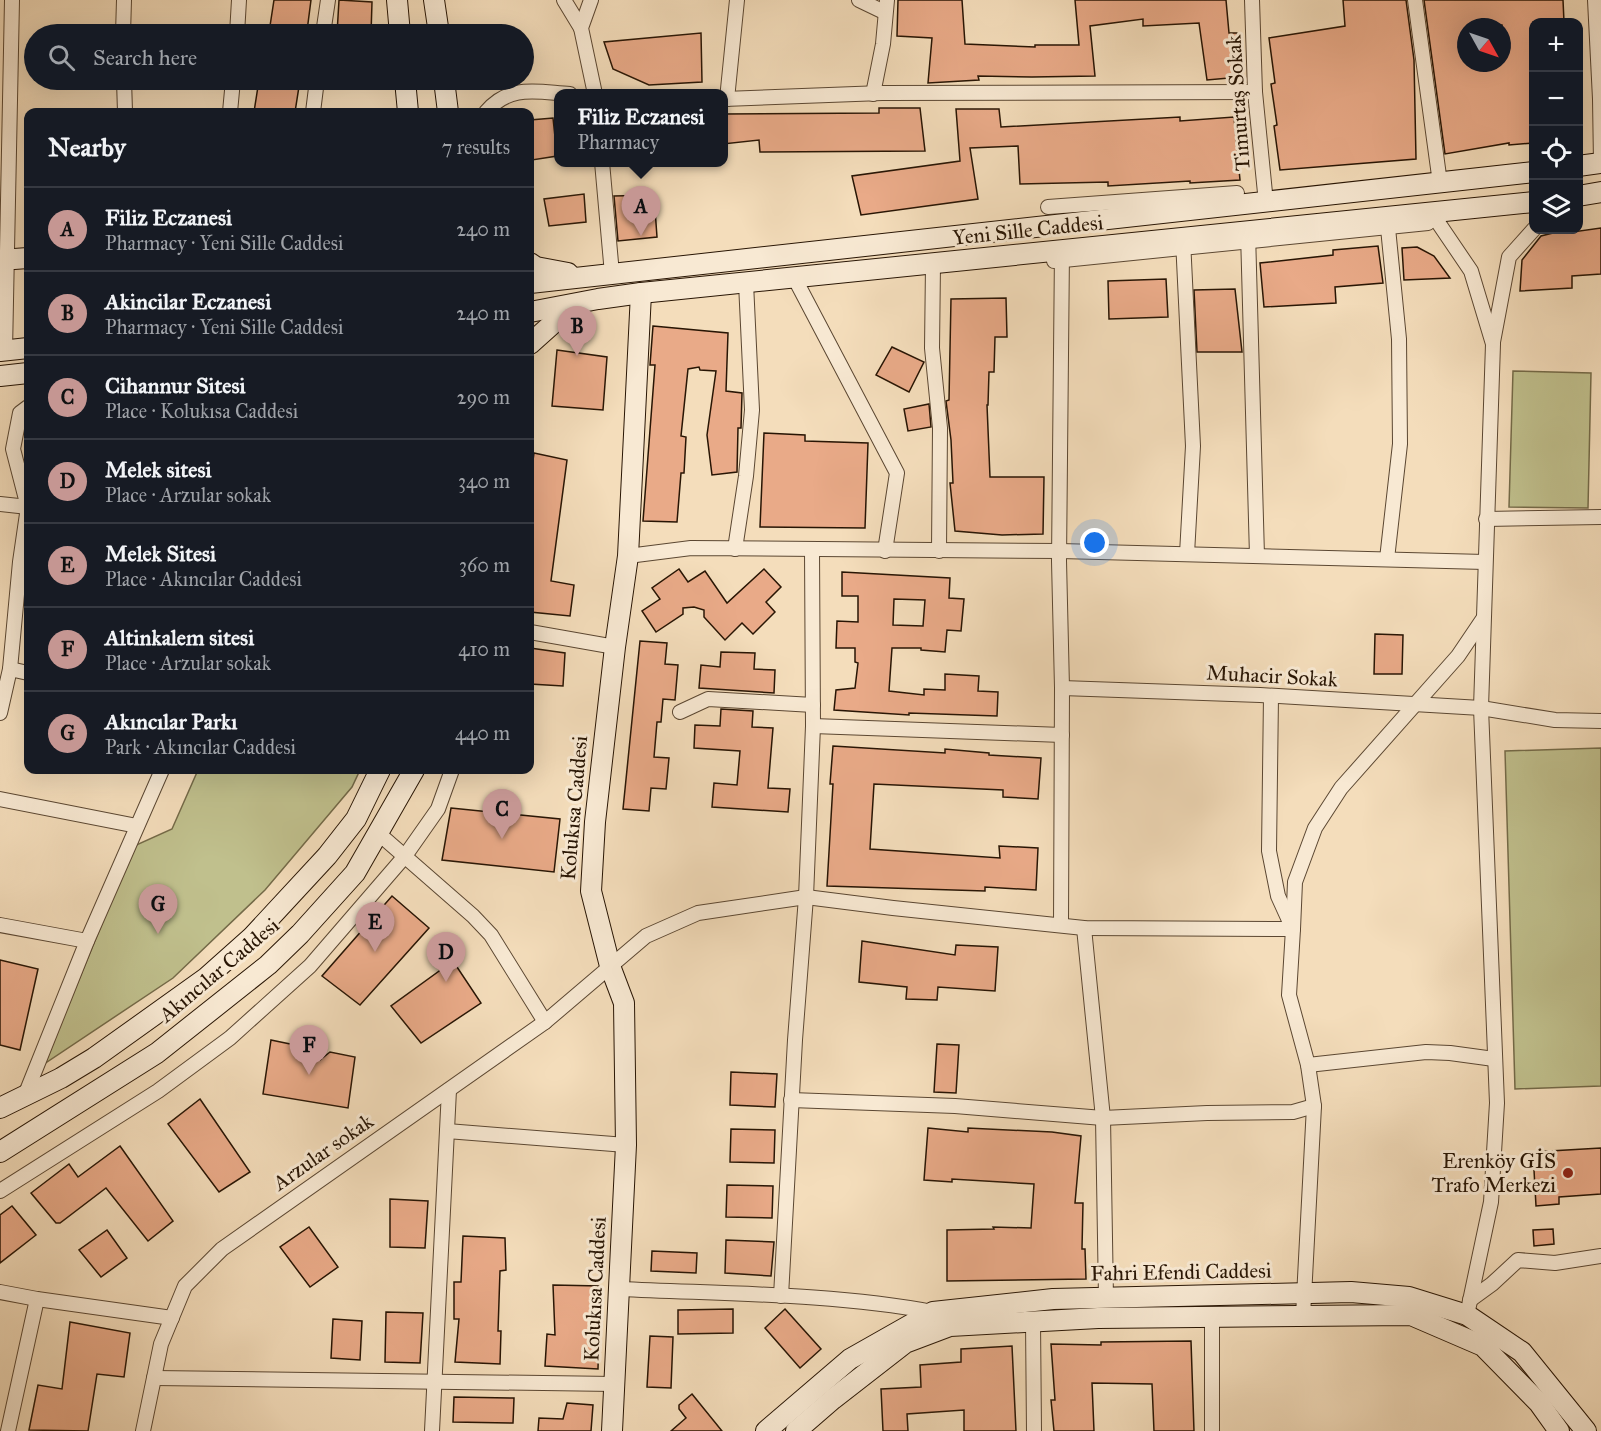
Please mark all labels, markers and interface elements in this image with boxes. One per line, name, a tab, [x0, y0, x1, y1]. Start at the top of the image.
north arrow	[1457, 18, 1511, 72]
map controls	[1529, 18, 1583, 234]
button: +	[1529, 18, 1583, 72]
search box	[24, 24, 534, 90]
street label: Timurtaş Sokak	[1220, 34, 1256, 172]
icon: search	[45, 41, 78, 74]
text: Search here	[93, 44, 197, 71]
button: −	[1529, 72, 1583, 126]
popup	[554, 89, 728, 167]
text: Filiz Eczanesi	[578, 103, 704, 130]
button: locate	[1529, 126, 1583, 180]
text: Pharmacy	[578, 130, 659, 154]
text: Nearby	[48, 131, 126, 163]
text: 7 results	[442, 135, 510, 159]
button: layers	[1529, 180, 1583, 234]
pin: A	[622, 186, 660, 236]
text: Filiz Eczanesi	[105, 204, 232, 231]
street label: Yeni Sille Caddesi	[951, 209, 1105, 251]
text: A	[61, 217, 74, 241]
text: 240 m	[456, 217, 510, 241]
text: Pharmacy · Yeni Sille Caddesi	[105, 231, 344, 255]
text: Akincilar Eczanesi	[105, 288, 271, 315]
text: B	[61, 301, 74, 325]
text: 240 m	[456, 301, 510, 325]
pin: B	[558, 306, 596, 356]
text: Pharmacy · Yeni Sille Caddesi	[105, 315, 344, 339]
text: Cihannur Sitesi	[105, 372, 246, 399]
text: C	[61, 385, 74, 409]
text: 290 m	[457, 385, 510, 409]
text: Place · Kolukısa Caddesi	[105, 399, 298, 423]
text: Melek sitesi	[105, 456, 212, 483]
text: D	[60, 469, 75, 493]
text: 340 m	[458, 469, 510, 493]
text: Place · Arzular sokak	[105, 483, 271, 507]
your location	[1080, 528, 1109, 557]
text: Melek Sitesi	[105, 540, 216, 567]
text: E	[60, 553, 75, 577]
text: 360 m	[459, 553, 510, 577]
text: Place · Akıncılar Caddesi	[105, 567, 302, 591]
text: Altinkalem sitesi	[105, 624, 254, 651]
text: F	[61, 637, 74, 661]
text: 410 m	[458, 637, 510, 661]
text: Place · Arzular sokak	[105, 651, 271, 675]
street label: Muhacir Sokak	[1206, 660, 1338, 692]
text: Akıncılar Parkı	[105, 708, 237, 735]
text: G	[60, 721, 75, 745]
text: 440 m	[455, 721, 510, 745]
street label: Kolukısa Caddesi	[555, 734, 593, 881]
text: Park · Akıncılar Caddesi	[105, 735, 296, 759]
pin: C	[482, 790, 522, 839]
pin: G	[138, 884, 178, 934]
pin: E	[356, 902, 394, 952]
street label: Akıncılar Caddesi	[153, 912, 285, 1029]
pin: D	[426, 932, 466, 982]
pin: F	[290, 1026, 328, 1075]
street label: Arzular sokak	[267, 1108, 378, 1197]
place label: Erenköy GİS Trafo Merkezi	[1431, 1148, 1556, 1198]
marker: Erenköy GİS Trafo Merkezi	[1561, 1166, 1575, 1180]
street label: Kolukısa Caddesi	[578, 1216, 612, 1362]
street label: Fahri Efendi Caddesi	[1090, 1257, 1272, 1287]

